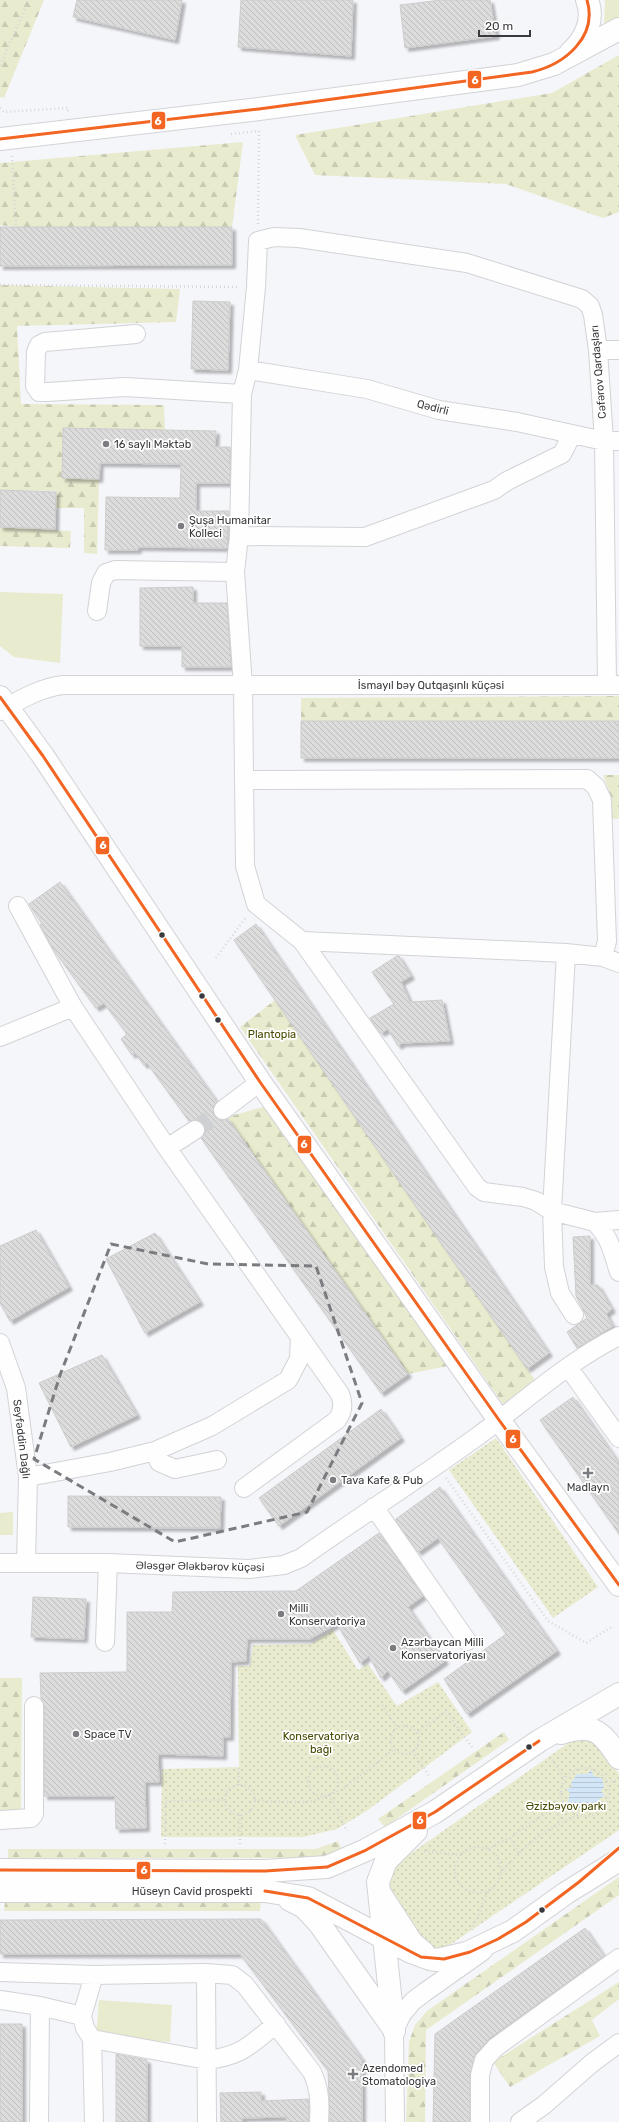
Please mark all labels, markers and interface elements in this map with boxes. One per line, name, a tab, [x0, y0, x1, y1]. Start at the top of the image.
scale bar	[479, 12, 530, 38]
text: 20 m	[485, 19, 513, 33]
line badge: 6	[467, 70, 482, 89]
text: 6	[471, 74, 479, 87]
line badge: 6	[151, 111, 166, 130]
text: 6	[154, 115, 162, 128]
street label: Cəfərov Qardaşları	[588, 325, 609, 419]
street label: Qədirli	[416, 397, 450, 418]
place label: 16 saylı Məktəb	[114, 438, 191, 451]
marker: 16 saylı Məktəb	[101, 439, 111, 449]
place label: Şuşa Humanitar Kolleci	[189, 514, 272, 540]
marker: Şuşa Humanitar Kolleci	[176, 521, 186, 531]
street label: İsmayıl bəy Qutqaşınlı küçəsi	[358, 678, 504, 692]
line badge: 6	[95, 836, 110, 855]
text: 6	[99, 839, 107, 852]
unlabelled marker	[157, 930, 167, 940]
unlabelled marker	[197, 991, 207, 1001]
unlabelled marker	[213, 1015, 223, 1025]
park label: Plantopia	[248, 1028, 296, 1041]
line badge: 6	[297, 1135, 312, 1154]
text: 6	[300, 1138, 308, 1151]
street label: Seyfəddin Dağlı	[10, 1399, 33, 1480]
line badge: 6	[505, 1429, 521, 1449]
text: 6	[509, 1433, 517, 1446]
marker: Madlayn	[582, 1467, 594, 1479]
place label: Tava Kafe & Pub	[341, 1474, 423, 1487]
marker: Tava Kafe & Pub	[328, 1475, 338, 1485]
place label: Madlayn	[567, 1481, 609, 1494]
street label: Ələsgər Ələkbərov küçəsi	[135, 1559, 265, 1574]
place label: Milli Konservatoriya	[289, 1602, 366, 1628]
marker: Milli Konservatoriya	[276, 1609, 286, 1619]
place label: Azərbaycan Milli Konservatoriyası	[401, 1636, 486, 1662]
marker: Azərbaycan Milli Konservatoriyası	[388, 1643, 398, 1653]
place label: Space TV	[84, 1728, 132, 1741]
marker: Space TV	[71, 1729, 81, 1739]
park label: Konservatoriya bağı	[283, 1730, 359, 1756]
unlabelled marker	[524, 1742, 534, 1752]
park label: Əzizbəyov parkı	[526, 1800, 606, 1813]
line badge: 6	[412, 1811, 427, 1830]
text: 6	[416, 1814, 424, 1827]
line badge: 6	[136, 1861, 151, 1880]
text: 6	[140, 1864, 148, 1877]
street label: Hüseyn Cavid prospekti	[132, 1885, 252, 1898]
unlabelled marker	[537, 1905, 547, 1915]
place label: Azendomed Stomatologiya	[362, 2062, 436, 2088]
marker: Azendomed Stomatologiya	[347, 2068, 359, 2080]

